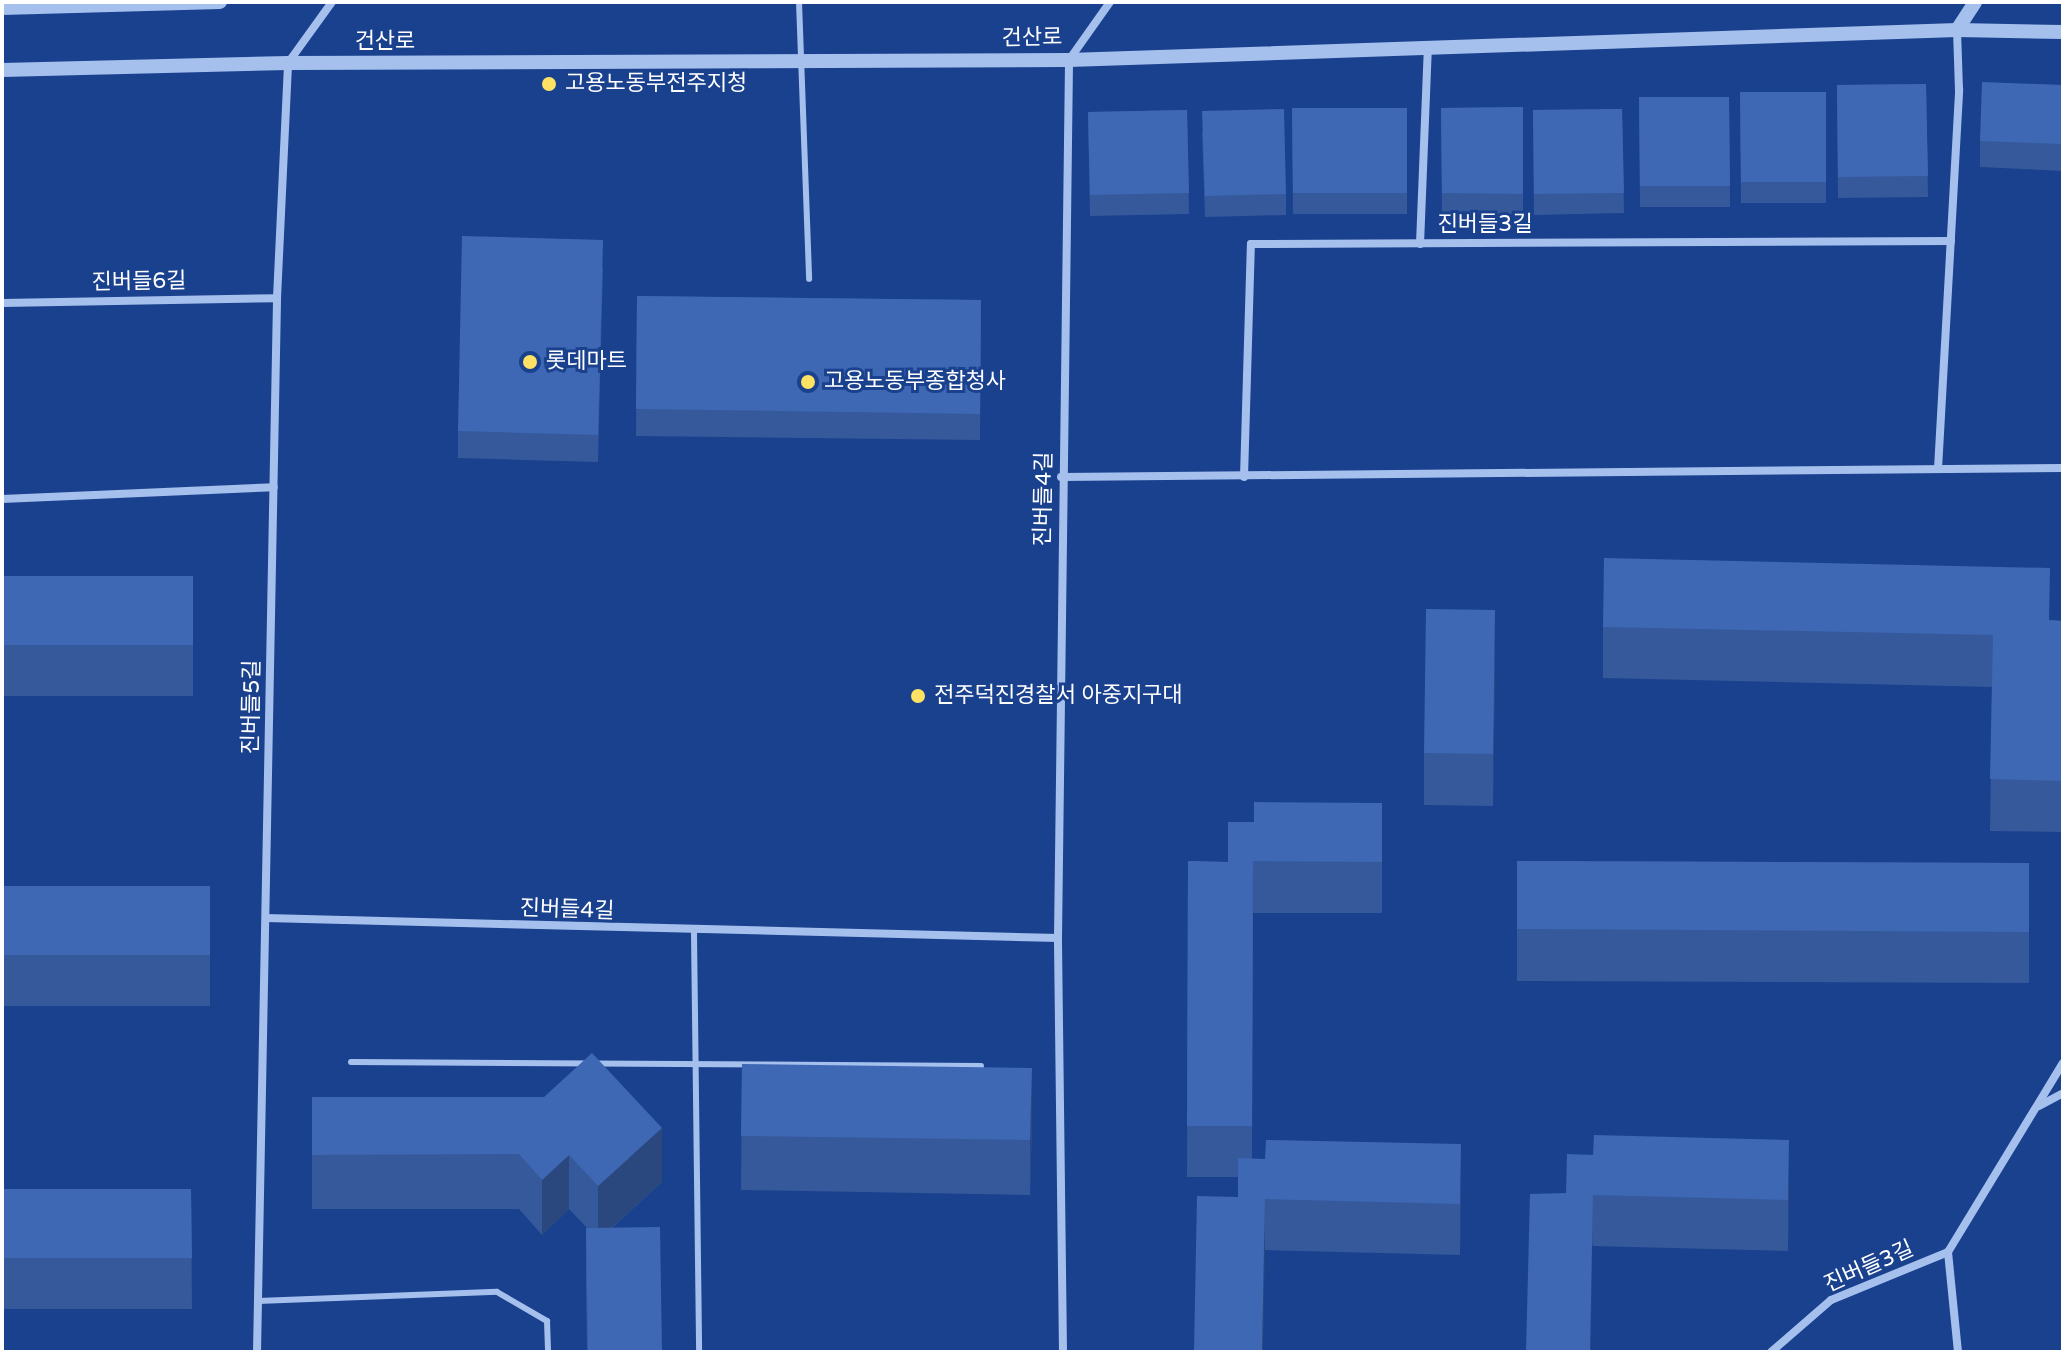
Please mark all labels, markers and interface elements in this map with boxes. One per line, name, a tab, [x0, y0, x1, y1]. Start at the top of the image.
street label: 건산로	[1001, 24, 1063, 52]
street label: 건산로	[355, 29, 415, 55]
place label: 고용노동부전주지청	[565, 71, 747, 97]
marker: 고용노동부전주지청	[540, 75, 558, 93]
street label: 진버들3길	[1438, 212, 1532, 238]
street label: 진버들6길	[91, 268, 187, 296]
place label: 롯데마트	[546, 349, 627, 375]
marker: 롯데마트	[521, 353, 539, 371]
place label: 고용노동부종합청사	[824, 369, 1006, 395]
marker: 고용노동부종합청사	[799, 373, 817, 391]
street label: 진버들4길	[1030, 451, 1058, 547]
street label: 진버들5길	[238, 659, 266, 755]
place label: 전주덕진경찰서 아중지구대	[934, 683, 1183, 709]
marker: 전주덕진경찰서 아중지구대	[909, 687, 927, 705]
street label: 진버들4길	[519, 895, 615, 925]
street label: 진버들3길	[1820, 1236, 1918, 1298]

